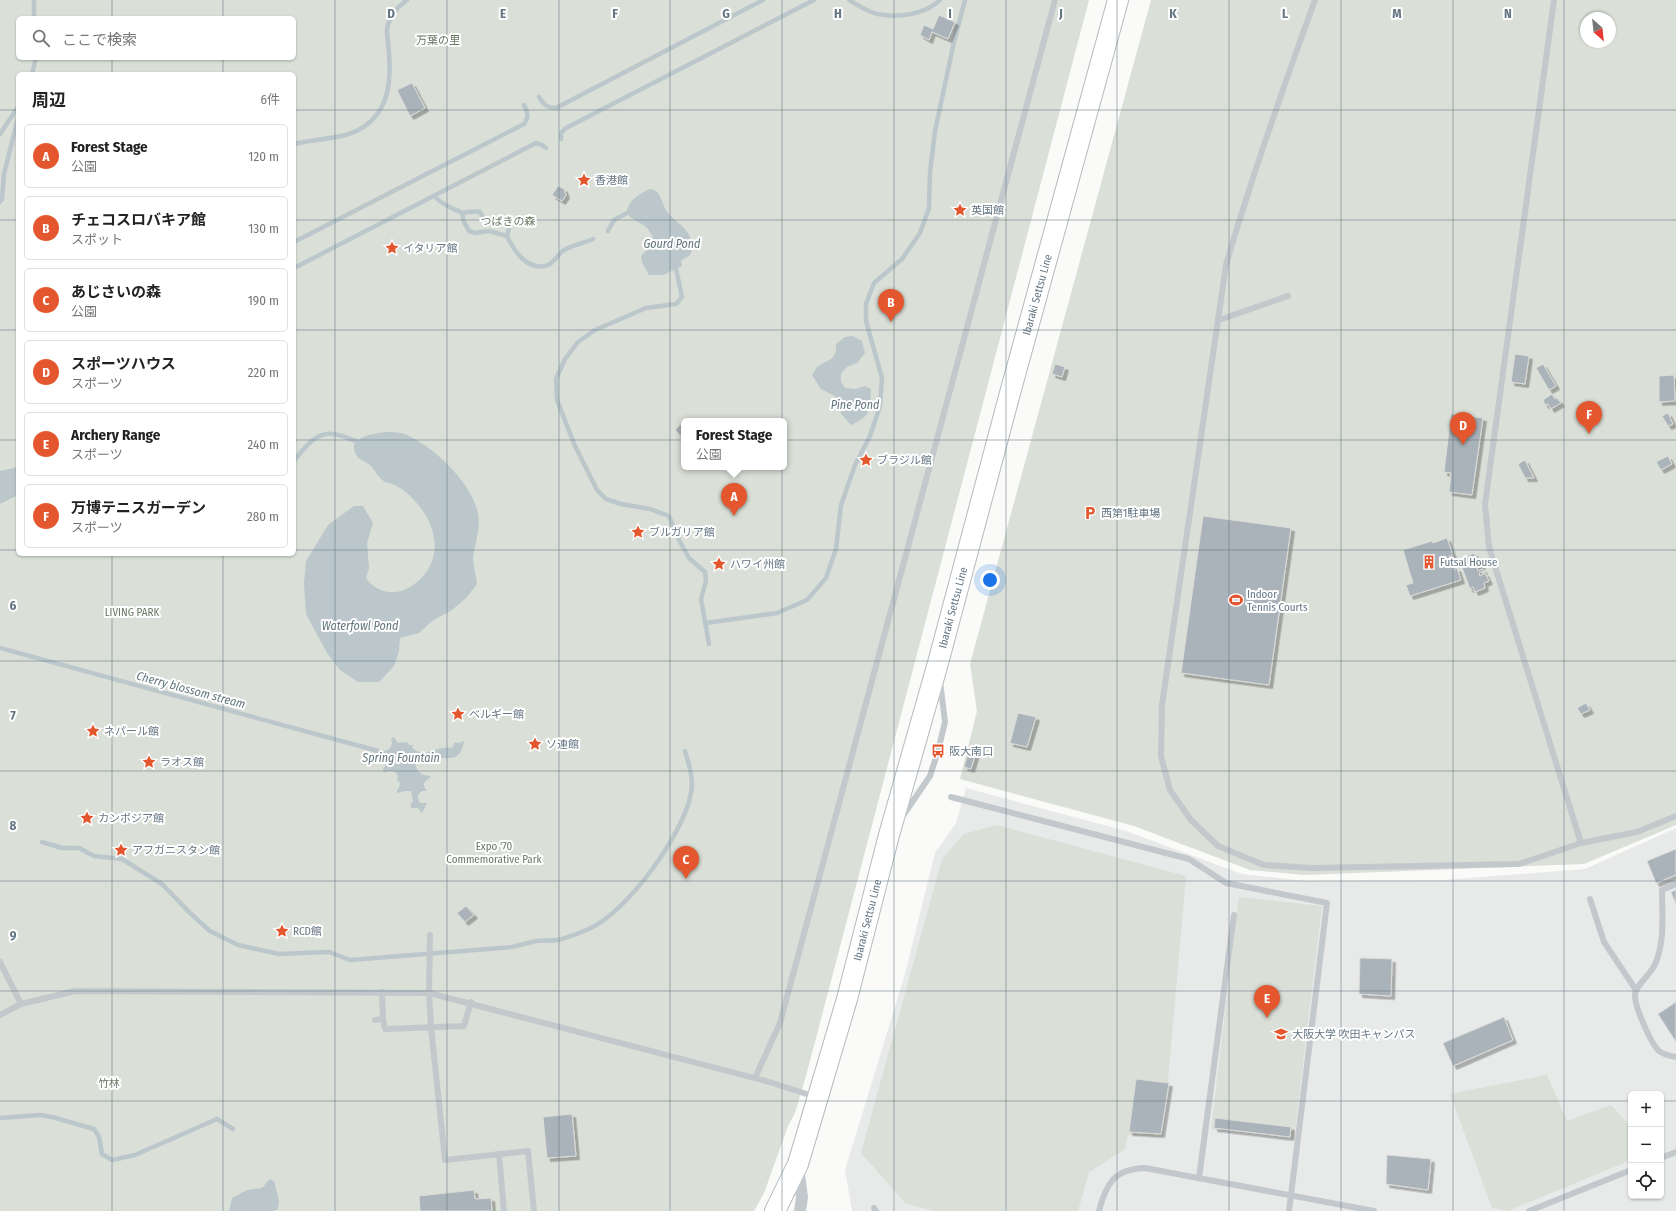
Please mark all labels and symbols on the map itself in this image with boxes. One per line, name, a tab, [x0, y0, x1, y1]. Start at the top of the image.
text: D	[387, 6, 395, 21]
text: E	[500, 6, 506, 21]
text: F	[612, 6, 618, 21]
text: G	[722, 6, 730, 21]
text: H	[834, 6, 842, 21]
text: I	[948, 6, 952, 21]
text: J	[1058, 6, 1063, 21]
text: K	[1169, 6, 1177, 21]
text: L	[1282, 6, 1288, 21]
text: M	[1392, 6, 1402, 21]
text: N	[1504, 6, 1512, 21]
north arrow	[1580, 12, 1616, 48]
park label: 万葉の里	[416, 34, 460, 47]
place icon: 香港館	[576, 172, 592, 188]
place label: 香港館	[595, 174, 628, 187]
place icon: 英国館	[952, 202, 968, 218]
place label: 英国館	[971, 204, 1004, 217]
park label: つばきの森	[481, 215, 536, 228]
water label: Gourd Pond	[643, 237, 701, 251]
place icon: イタリア館	[384, 240, 400, 256]
place label: イタリア館	[403, 242, 458, 255]
street label: Ibaraki Settsu Line	[1020, 253, 1054, 337]
pin: B	[878, 289, 904, 322]
water label: Pine Pond	[831, 398, 880, 412]
pin: F	[1576, 401, 1602, 434]
pin: D	[1450, 412, 1476, 445]
place icon: ブラジル館	[858, 452, 874, 468]
place label: ブラジル館	[877, 454, 932, 467]
pin: A	[721, 483, 747, 516]
parking icon: 西第1駐車場	[1082, 505, 1098, 521]
place label: 西第1駐車場	[1101, 507, 1160, 520]
place icon: ブルガリア館	[630, 524, 646, 540]
place label: ブルガリア館	[649, 526, 715, 539]
building icon: Futsal House	[1421, 554, 1437, 570]
place icon: ハワイ州館	[711, 556, 727, 572]
place label: Futsal House	[1440, 556, 1498, 569]
place label: ハワイ州館	[730, 558, 785, 571]
street label: Ibaraki Settsu Line	[936, 565, 970, 650]
your location	[980, 570, 1000, 590]
place label: Indoor Tennis Courts	[1247, 588, 1308, 614]
sports icon: Indoor Tennis Courts	[1228, 592, 1244, 608]
text: 6	[10, 598, 17, 613]
park label: LIVING PARK	[105, 606, 159, 619]
water label: Waterfowl Pond	[322, 619, 399, 633]
water label: Cherry blossom stream	[135, 669, 247, 711]
place icon: ベルギー館	[450, 706, 466, 722]
text: 7	[10, 708, 16, 723]
place label: ベルギー館	[469, 708, 524, 721]
place icon: ネパール館	[85, 723, 101, 739]
place label: ネパール館	[104, 725, 159, 738]
place icon: ソ連館	[527, 736, 543, 752]
place label: ソ連館	[546, 738, 579, 751]
bus stop icon: 阪大南口	[930, 743, 946, 759]
place label: 阪大南口	[949, 745, 993, 758]
water label: Spring Fountain	[361, 751, 440, 765]
place icon: ラオス館	[141, 754, 157, 770]
place label: ラオス館	[160, 756, 204, 769]
place icon: カンボジア館	[79, 810, 95, 826]
place label: カンボジア館	[98, 812, 164, 825]
text: 8	[10, 818, 17, 833]
park label: Expo '70 Commemorative Park	[446, 840, 543, 866]
place icon: アフガニスタン館	[113, 842, 129, 858]
place label: アフガニスタン館	[132, 844, 220, 857]
pin: C	[673, 846, 699, 879]
street label: Ibaraki Settsu Line	[851, 878, 884, 962]
place icon: RCD館	[274, 923, 290, 939]
place label: RCD館	[293, 925, 322, 938]
text: 9	[10, 928, 17, 943]
pin: E	[1254, 985, 1280, 1018]
school or university icon: 大阪大学 吹田キャンパス	[1273, 1026, 1289, 1042]
place label: 大阪大学 吹田キャンパス	[1292, 1028, 1416, 1041]
park label: 竹林	[98, 1077, 120, 1090]

